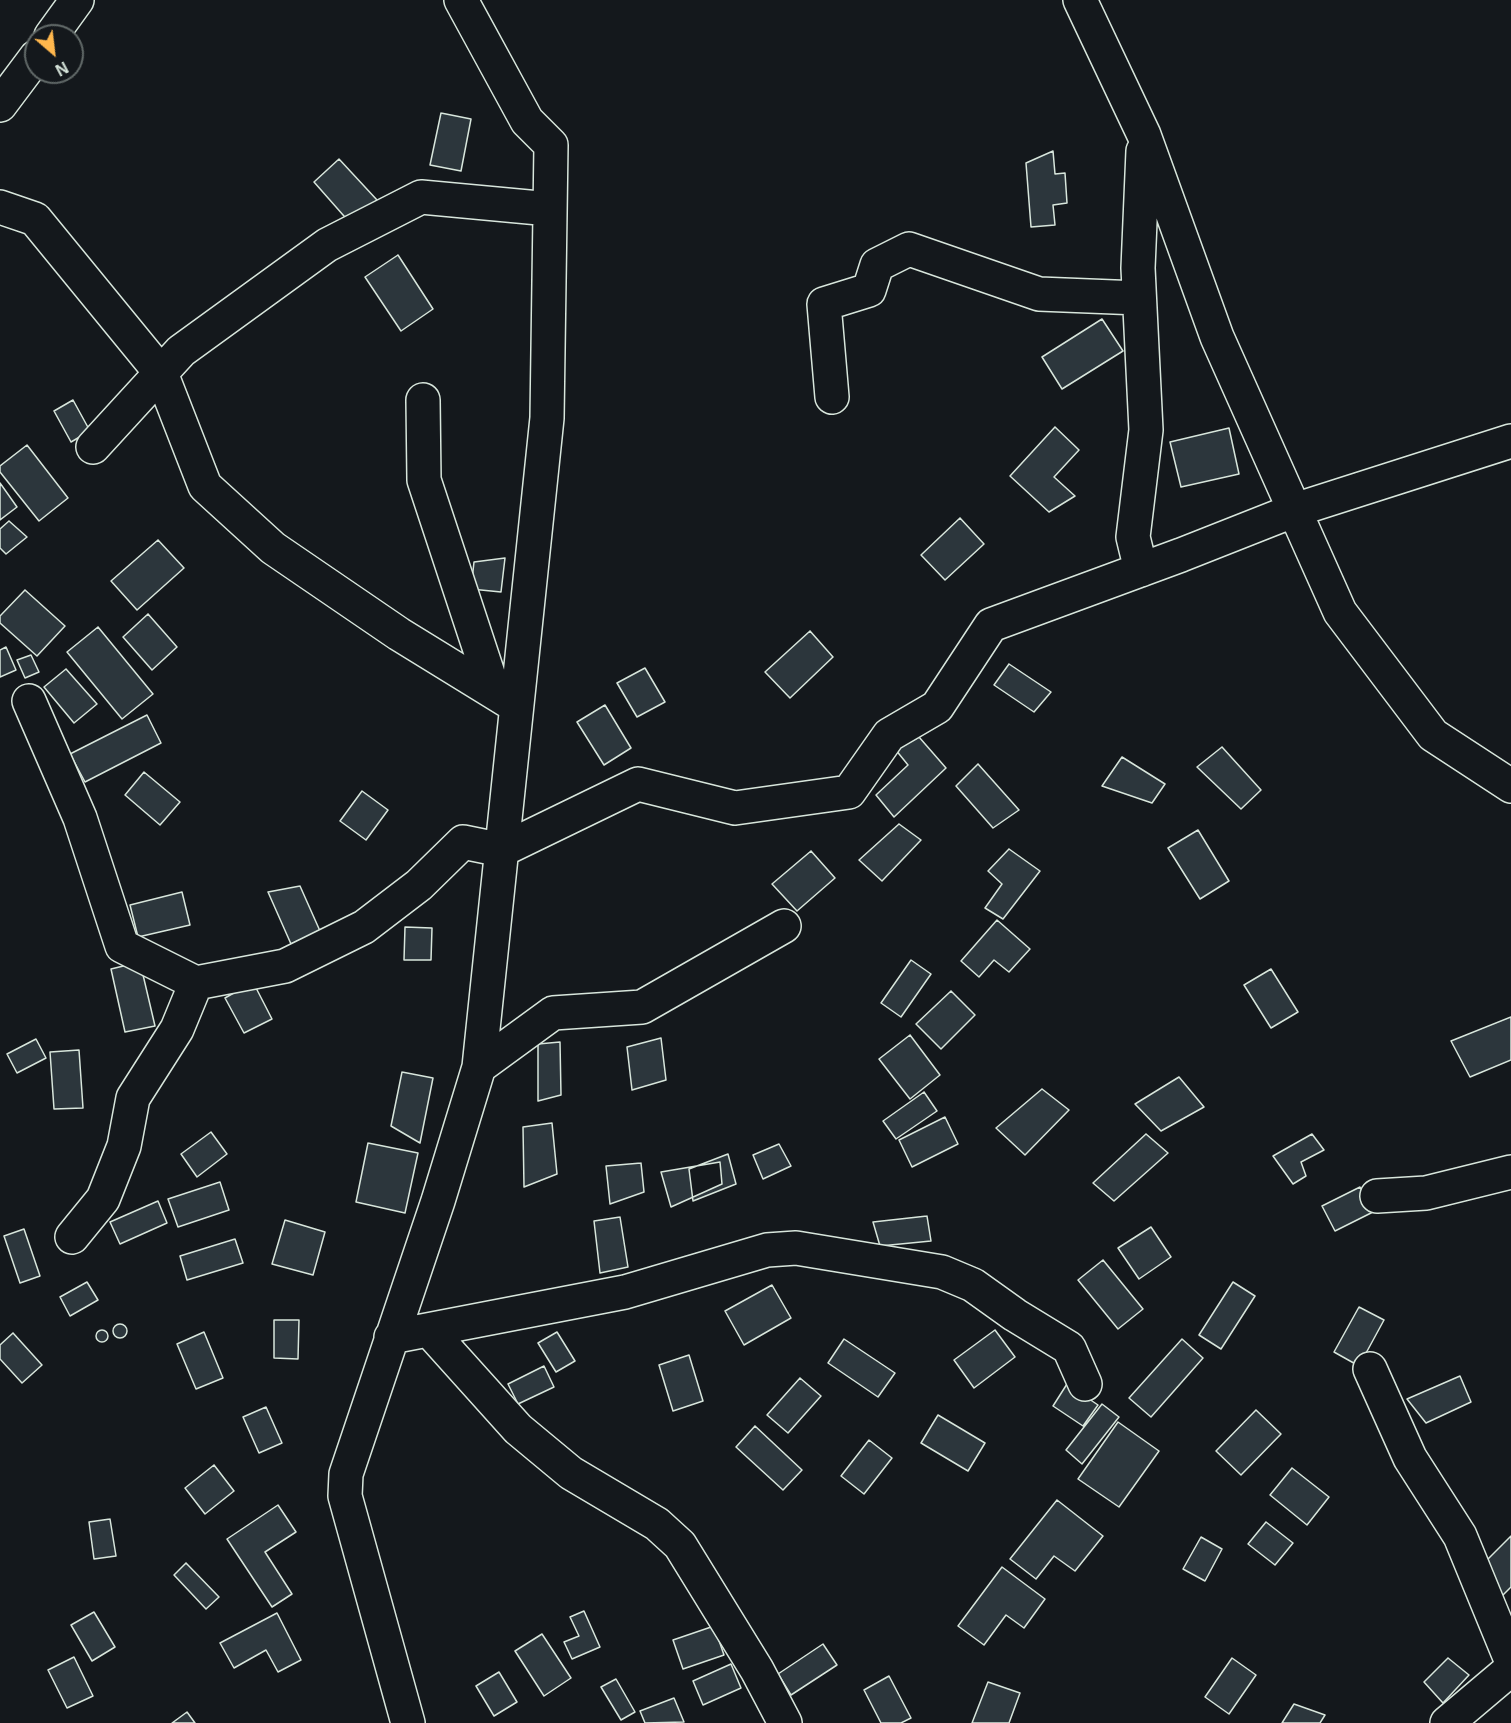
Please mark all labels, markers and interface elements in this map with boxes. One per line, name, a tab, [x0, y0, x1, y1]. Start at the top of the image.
north arrow	[24, 24, 84, 84]
text: N	[53, 58, 71, 79]

